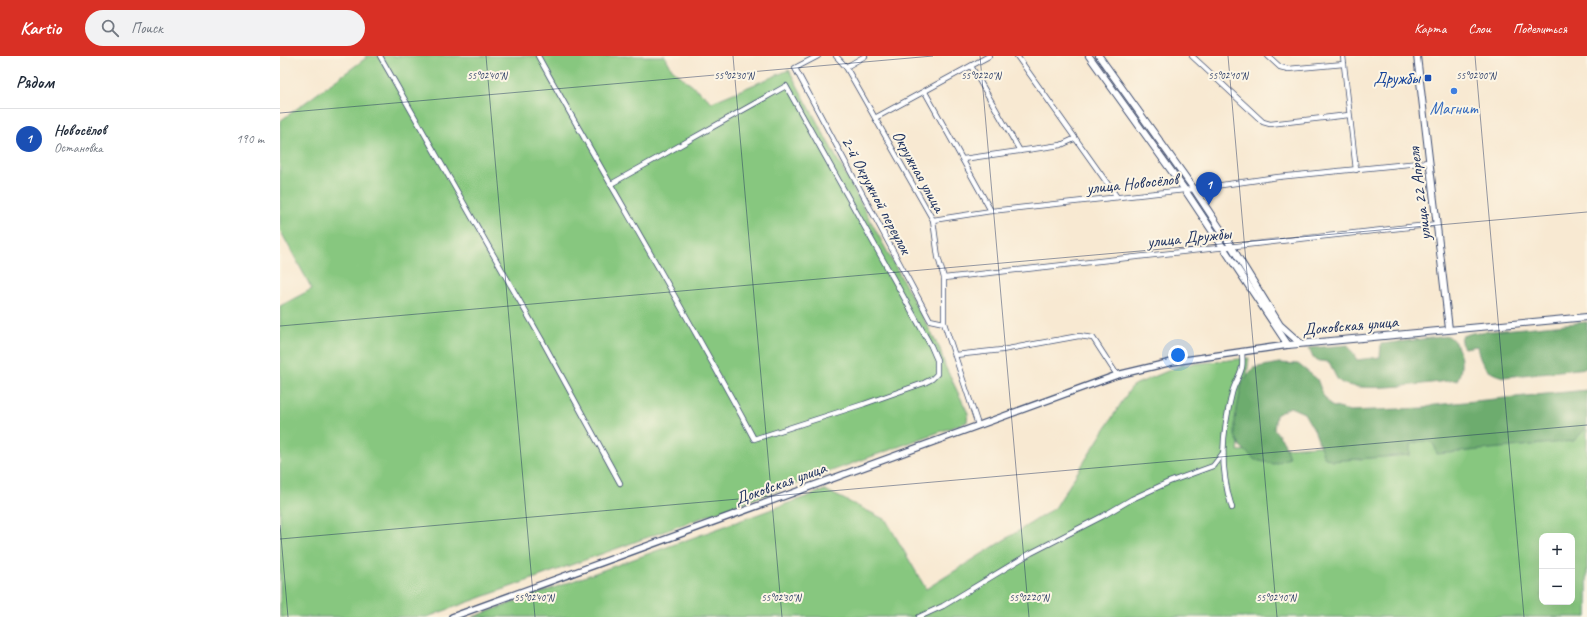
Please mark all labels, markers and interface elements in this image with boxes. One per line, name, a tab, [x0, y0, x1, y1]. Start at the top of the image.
search box	[85, 10, 365, 46]
text: Kartio	[20, 16, 61, 40]
icon: search	[99, 17, 121, 39]
text: Поиск	[131, 19, 163, 38]
text: Карта	[1414, 20, 1446, 37]
text: Слои	[1468, 20, 1491, 37]
text: Поделиться	[1513, 20, 1567, 37]
place label: Дружбы	[1373, 68, 1422, 89]
text: 55°02'40"N	[467, 69, 509, 82]
text: 55°02'30"N	[714, 69, 756, 82]
text: 55°02'20"N	[961, 69, 1003, 82]
text: 55°02'10"N	[1208, 69, 1250, 82]
text: 55°02'00"N	[1456, 69, 1498, 82]
text: Рядом	[16, 72, 54, 93]
marker: Дружбы	[1423, 73, 1433, 83]
marker: Магнит	[1449, 86, 1459, 96]
place label: Магнит	[1430, 98, 1479, 119]
text: Новосёлов	[54, 121, 106, 140]
street label: Окружная улица	[887, 127, 951, 218]
text: 1	[26, 131, 32, 147]
text: 190 m	[236, 131, 264, 147]
street label: 2-й Окружной переулок	[837, 133, 917, 259]
text: Остановка	[54, 140, 103, 156]
street label: улица 22 Апреля	[1403, 144, 1436, 243]
street label: улица Новосёлов	[1084, 168, 1182, 199]
pin: 1	[1196, 172, 1222, 205]
street label: улица Дружбы	[1145, 222, 1234, 252]
street label: Доковская улица	[1301, 311, 1400, 340]
your location	[1168, 345, 1188, 365]
street label: Доковская улица	[731, 457, 830, 510]
map controls	[1539, 533, 1575, 605]
button: +	[1539, 533, 1575, 569]
button: −	[1539, 569, 1575, 605]
text: 55°02'40"N	[514, 591, 556, 604]
text: 55°02'30"N	[761, 591, 803, 604]
text: 55°02'20"N	[1009, 591, 1051, 604]
text: 55°02'10"N	[1256, 591, 1298, 604]

